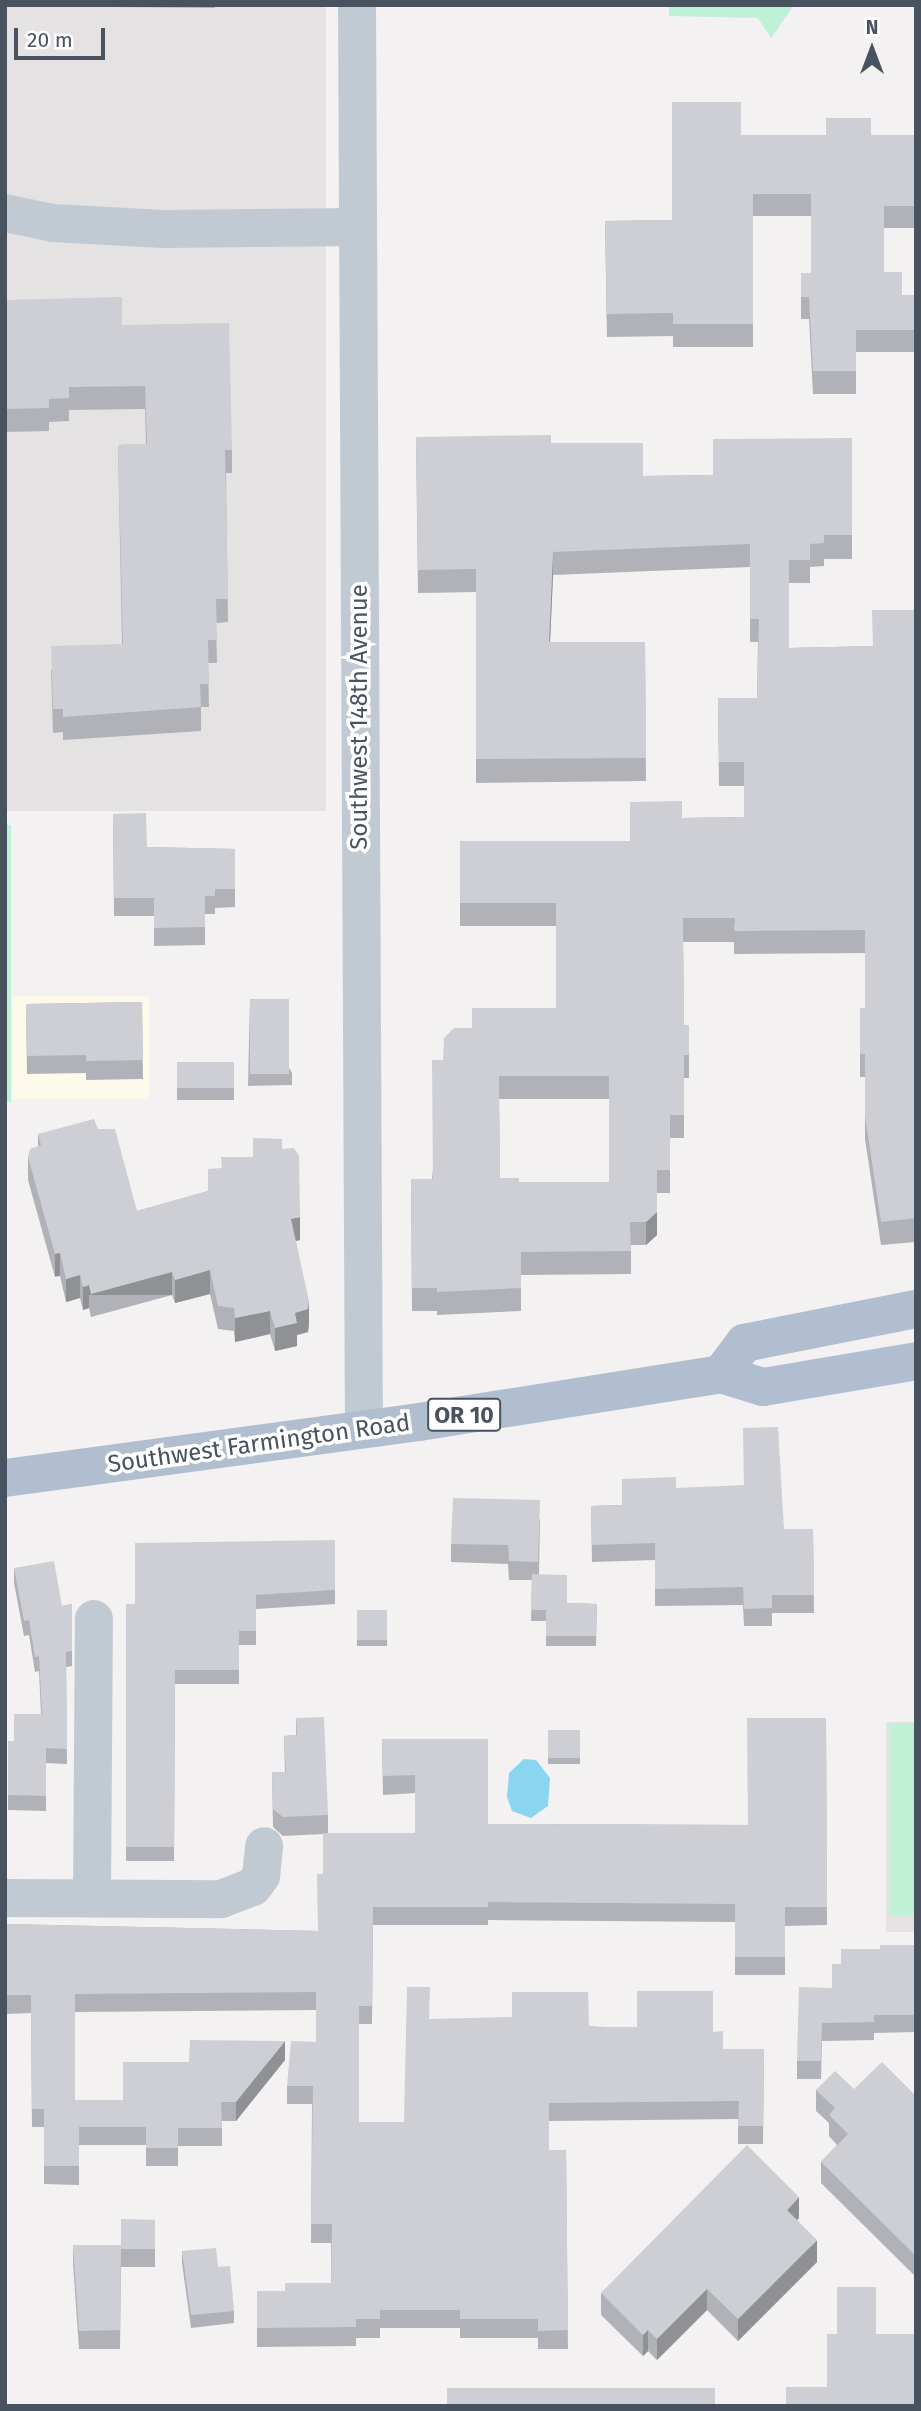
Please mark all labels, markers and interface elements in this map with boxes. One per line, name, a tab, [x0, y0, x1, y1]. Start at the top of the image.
scale bar	[18, 14, 108, 58]
north arrow	[837, 14, 907, 84]
text: N	[866, 16, 878, 39]
text: 20 m	[27, 27, 73, 53]
street label: Southwest 148th Avenue	[346, 584, 374, 850]
road number: OR 10	[426, 1396, 503, 1434]
street label: Southwest Farmington Road	[106, 1409, 412, 1479]

